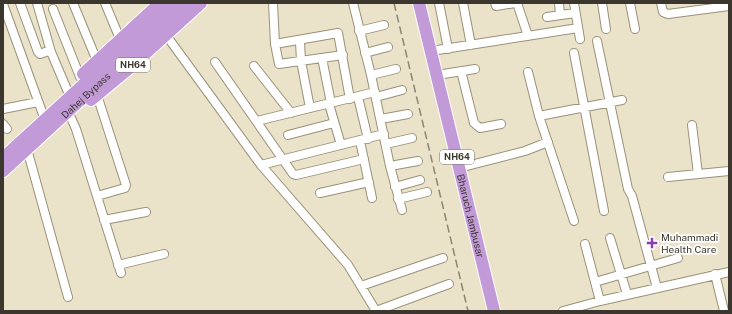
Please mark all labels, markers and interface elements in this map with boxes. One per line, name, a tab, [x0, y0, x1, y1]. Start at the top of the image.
road number: NH64	[116, 58, 150, 72]
street label: Dahej Bypass	[58, 70, 113, 121]
road number: NH64	[440, 150, 474, 164]
street label: Bharuch Jambusar	[455, 173, 487, 259]
place label: Muhammadi Health Care	[661, 231, 718, 255]
marker: Muhammadi Health Care	[646, 237, 658, 249]

